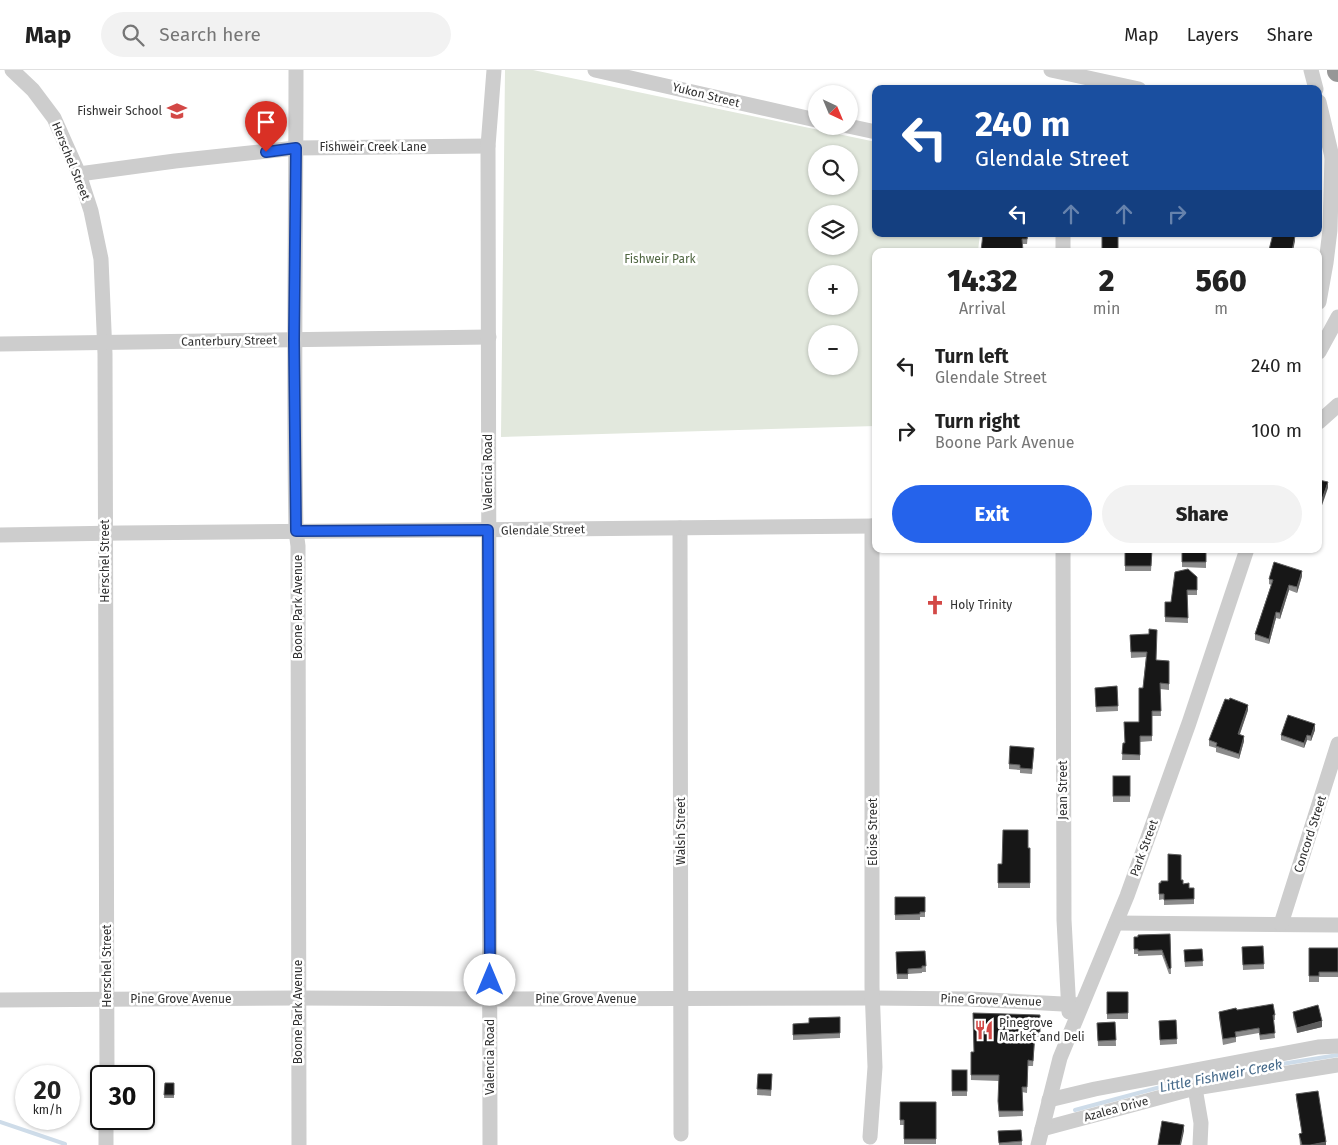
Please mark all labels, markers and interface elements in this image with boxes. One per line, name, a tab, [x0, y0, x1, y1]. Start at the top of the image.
search box	[101, 12, 451, 57]
text: Map	[25, 21, 71, 49]
icon: search	[119, 21, 147, 49]
text: Search here	[159, 23, 261, 46]
text: Map	[1124, 24, 1159, 46]
text: Layers	[1187, 24, 1239, 46]
text: Share	[1267, 24, 1313, 46]
street label: Yukon Street	[671, 80, 742, 110]
north arrow	[808, 85, 858, 135]
map controls	[808, 85, 858, 375]
school or university icon: Fishweir School	[166, 100, 188, 122]
pin	[245, 101, 287, 152]
text: 240 m	[975, 103, 1070, 145]
place label: Fishweir School	[77, 104, 162, 118]
icon: left	[892, 105, 957, 170]
icon: arrive	[252, 108, 280, 136]
street label: Herschel Street	[49, 120, 93, 203]
street label: Fishweir Creek Lane	[319, 140, 427, 154]
button: search	[808, 145, 858, 195]
text: Glendale Street	[975, 145, 1129, 172]
icon: left	[1004, 200, 1032, 228]
icon: ahead	[1057, 200, 1085, 228]
icon: ahead	[1110, 200, 1138, 228]
icon: right	[1163, 200, 1191, 228]
button: layers	[808, 205, 858, 255]
park label: Fishweir Park	[624, 252, 697, 266]
text: 14:32	[947, 263, 1018, 299]
text: 2	[1099, 263, 1114, 299]
text: 560	[1195, 263, 1247, 299]
button: +	[808, 265, 858, 315]
text: Arrival	[959, 299, 1006, 318]
text: min	[1093, 299, 1120, 318]
text: m	[1214, 299, 1228, 318]
button: −	[808, 325, 858, 375]
street label: Canterbury Street	[181, 333, 278, 349]
text: Turn left	[935, 345, 1009, 368]
icon: left	[892, 352, 920, 380]
text: 240 m	[1251, 354, 1302, 377]
text: Glendale Street	[935, 368, 1047, 387]
text: Turn right	[935, 410, 1020, 433]
icon: right	[892, 417, 920, 445]
text: 100 m	[1251, 419, 1302, 442]
text: Boone Park Avenue	[935, 433, 1075, 452]
street label: Valencia Road	[481, 434, 495, 510]
button: Exit	[892, 485, 1092, 543]
button: Share	[1102, 485, 1302, 543]
street label: Herschel Street	[98, 519, 112, 603]
street label: Glendale Street	[501, 522, 586, 538]
street label: Boone Park Avenue	[291, 555, 305, 659]
church icon: Holy Trinity	[924, 594, 946, 616]
place label: Holy Trinity	[950, 598, 1012, 612]
street label: Jean Street	[1056, 760, 1070, 820]
street label: Concord Street	[1291, 793, 1329, 874]
street label: Walsh Street	[674, 796, 688, 865]
street label: Eloise Street	[866, 797, 880, 866]
street label: Park Street	[1127, 817, 1161, 878]
street label: Herschel Street	[100, 924, 114, 1008]
position arrow	[463, 953, 515, 1005]
street label: Boone Park Avenue	[291, 960, 305, 1064]
street label: Pine Grove Avenue	[940, 991, 1042, 1009]
street label: Pine Grove Avenue	[130, 992, 232, 1006]
street label: Pine Grove Avenue	[535, 992, 637, 1006]
place label: Pinegrove Market and Deli	[999, 1016, 1085, 1044]
street label: Valencia Road	[483, 1019, 497, 1095]
restaurant icon: Pinegrove Market and Deli	[973, 1019, 995, 1041]
water label: Little Fishweir Creek	[1158, 1056, 1284, 1096]
speed limit sign: 30	[90, 1065, 155, 1130]
text: 20	[34, 1076, 61, 1106]
street label: Azalea Drive	[1082, 1094, 1150, 1124]
text: km/h	[33, 1103, 62, 1117]

